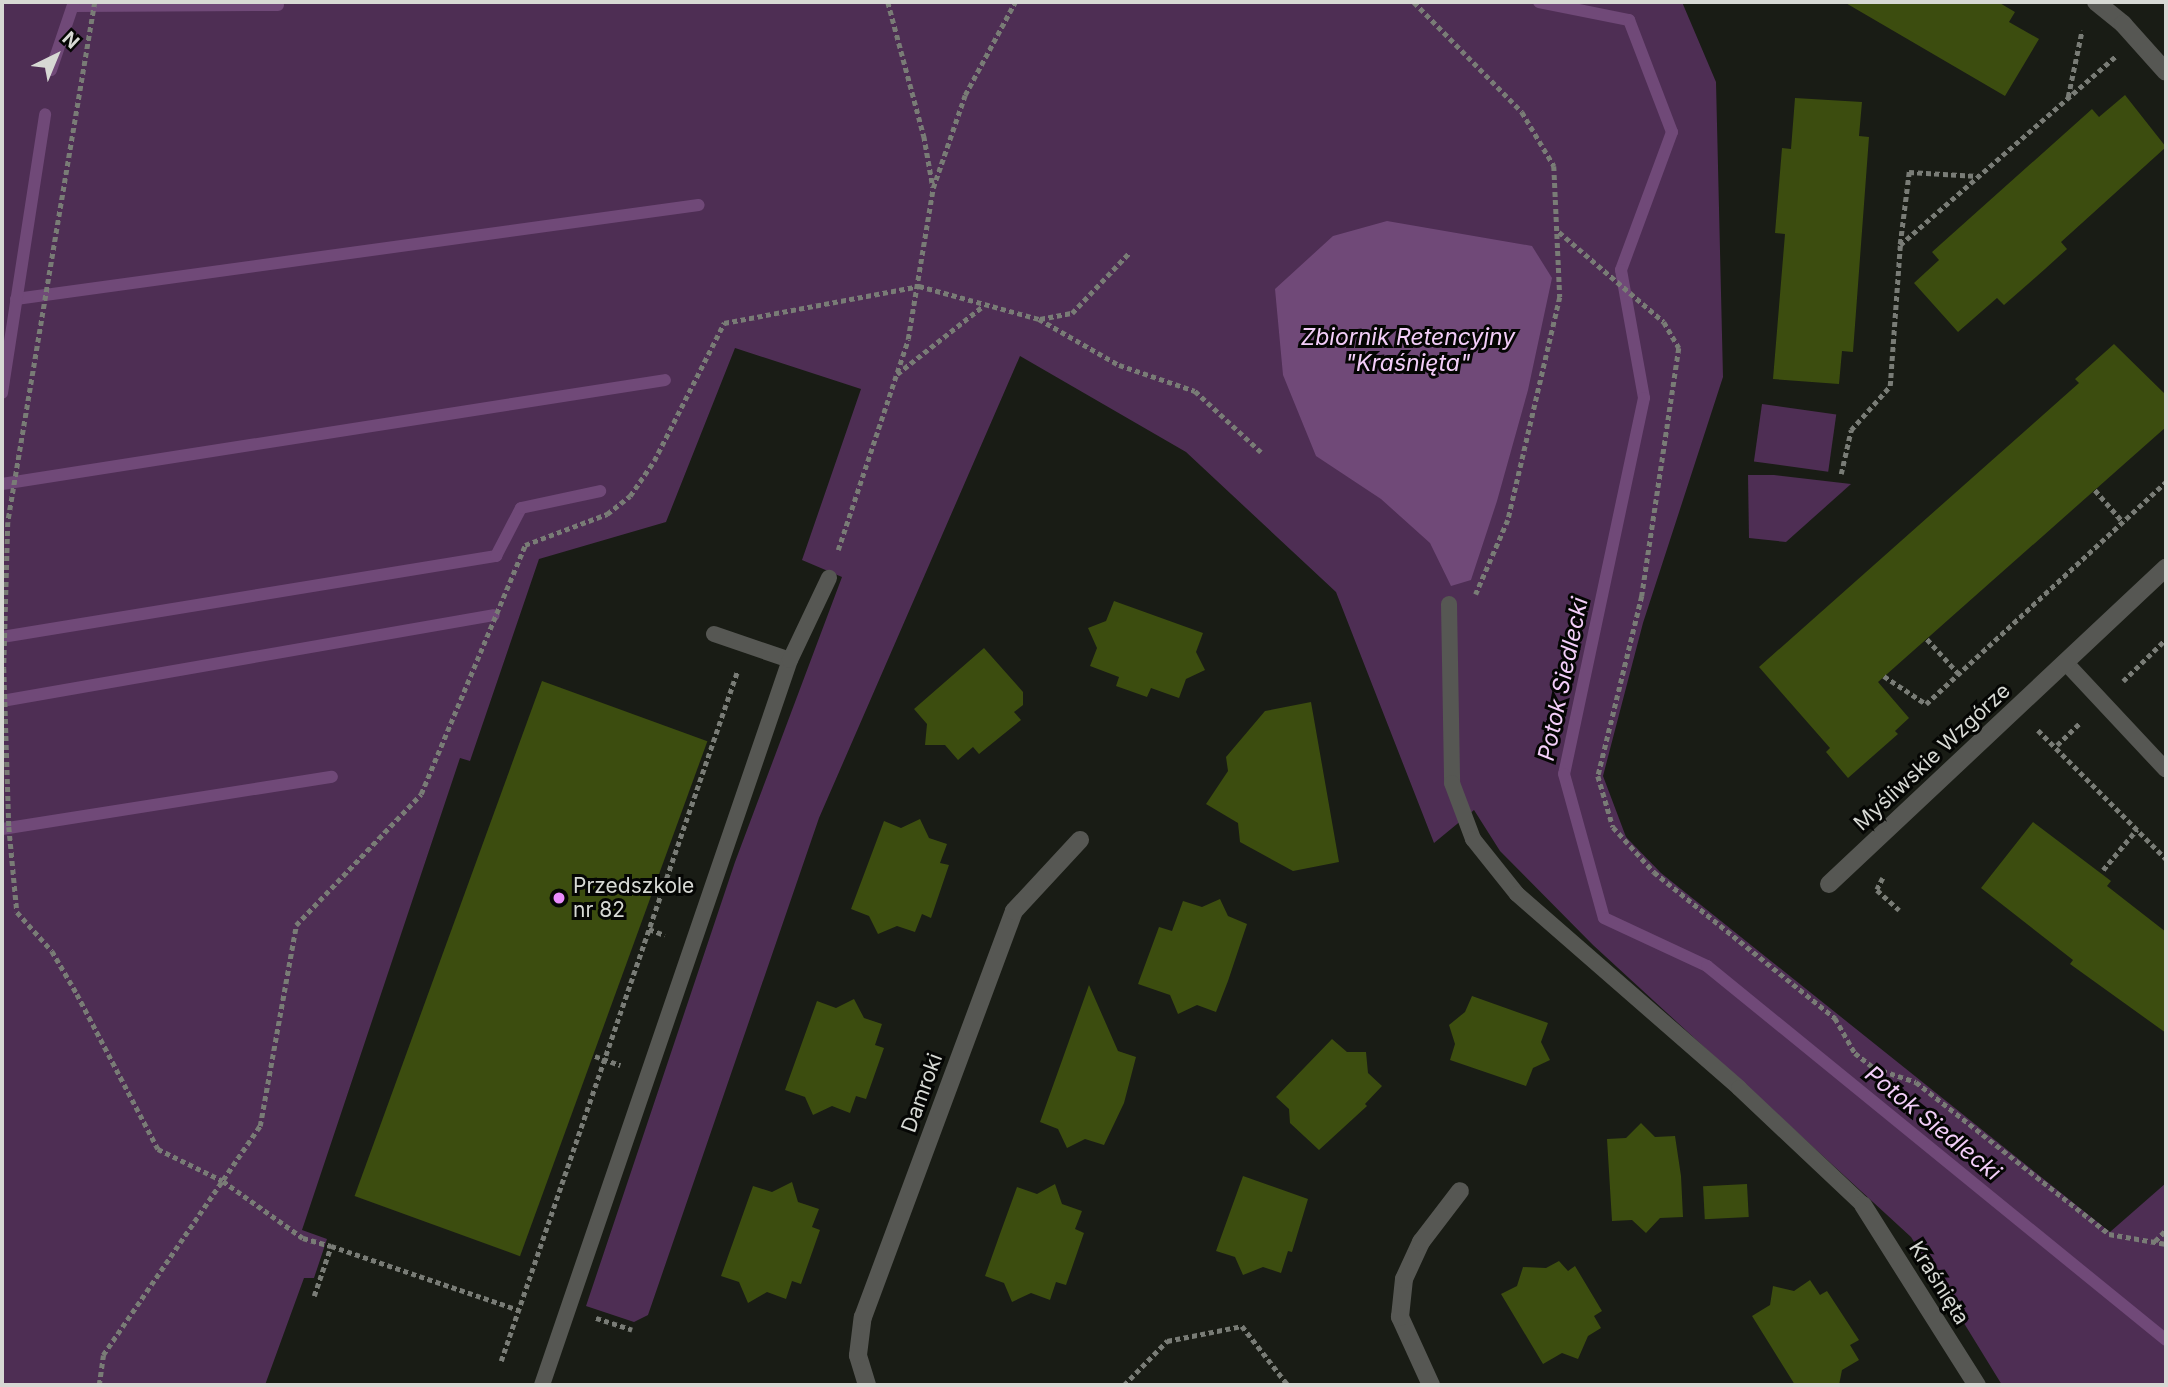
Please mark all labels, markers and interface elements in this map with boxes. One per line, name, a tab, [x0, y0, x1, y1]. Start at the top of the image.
north arrow	[21, 21, 91, 91]
text: N	[58, 27, 84, 54]
water label: Zbiornik Retencyjny "Kraśnięta"	[1301, 323, 1515, 377]
water label: Potok Siedlecki	[1532, 595, 1594, 763]
street label: Myśliwskie Wzgórze	[1849, 678, 2015, 836]
place label: Przedszkole nr 82	[573, 873, 694, 923]
marker: Przedszkole nr 82	[551, 890, 567, 906]
street label: Damroki	[896, 1050, 948, 1136]
water label: Potok Siedlecki	[1860, 1060, 2006, 1186]
street label: Kraśnięta	[1904, 1237, 1974, 1329]

